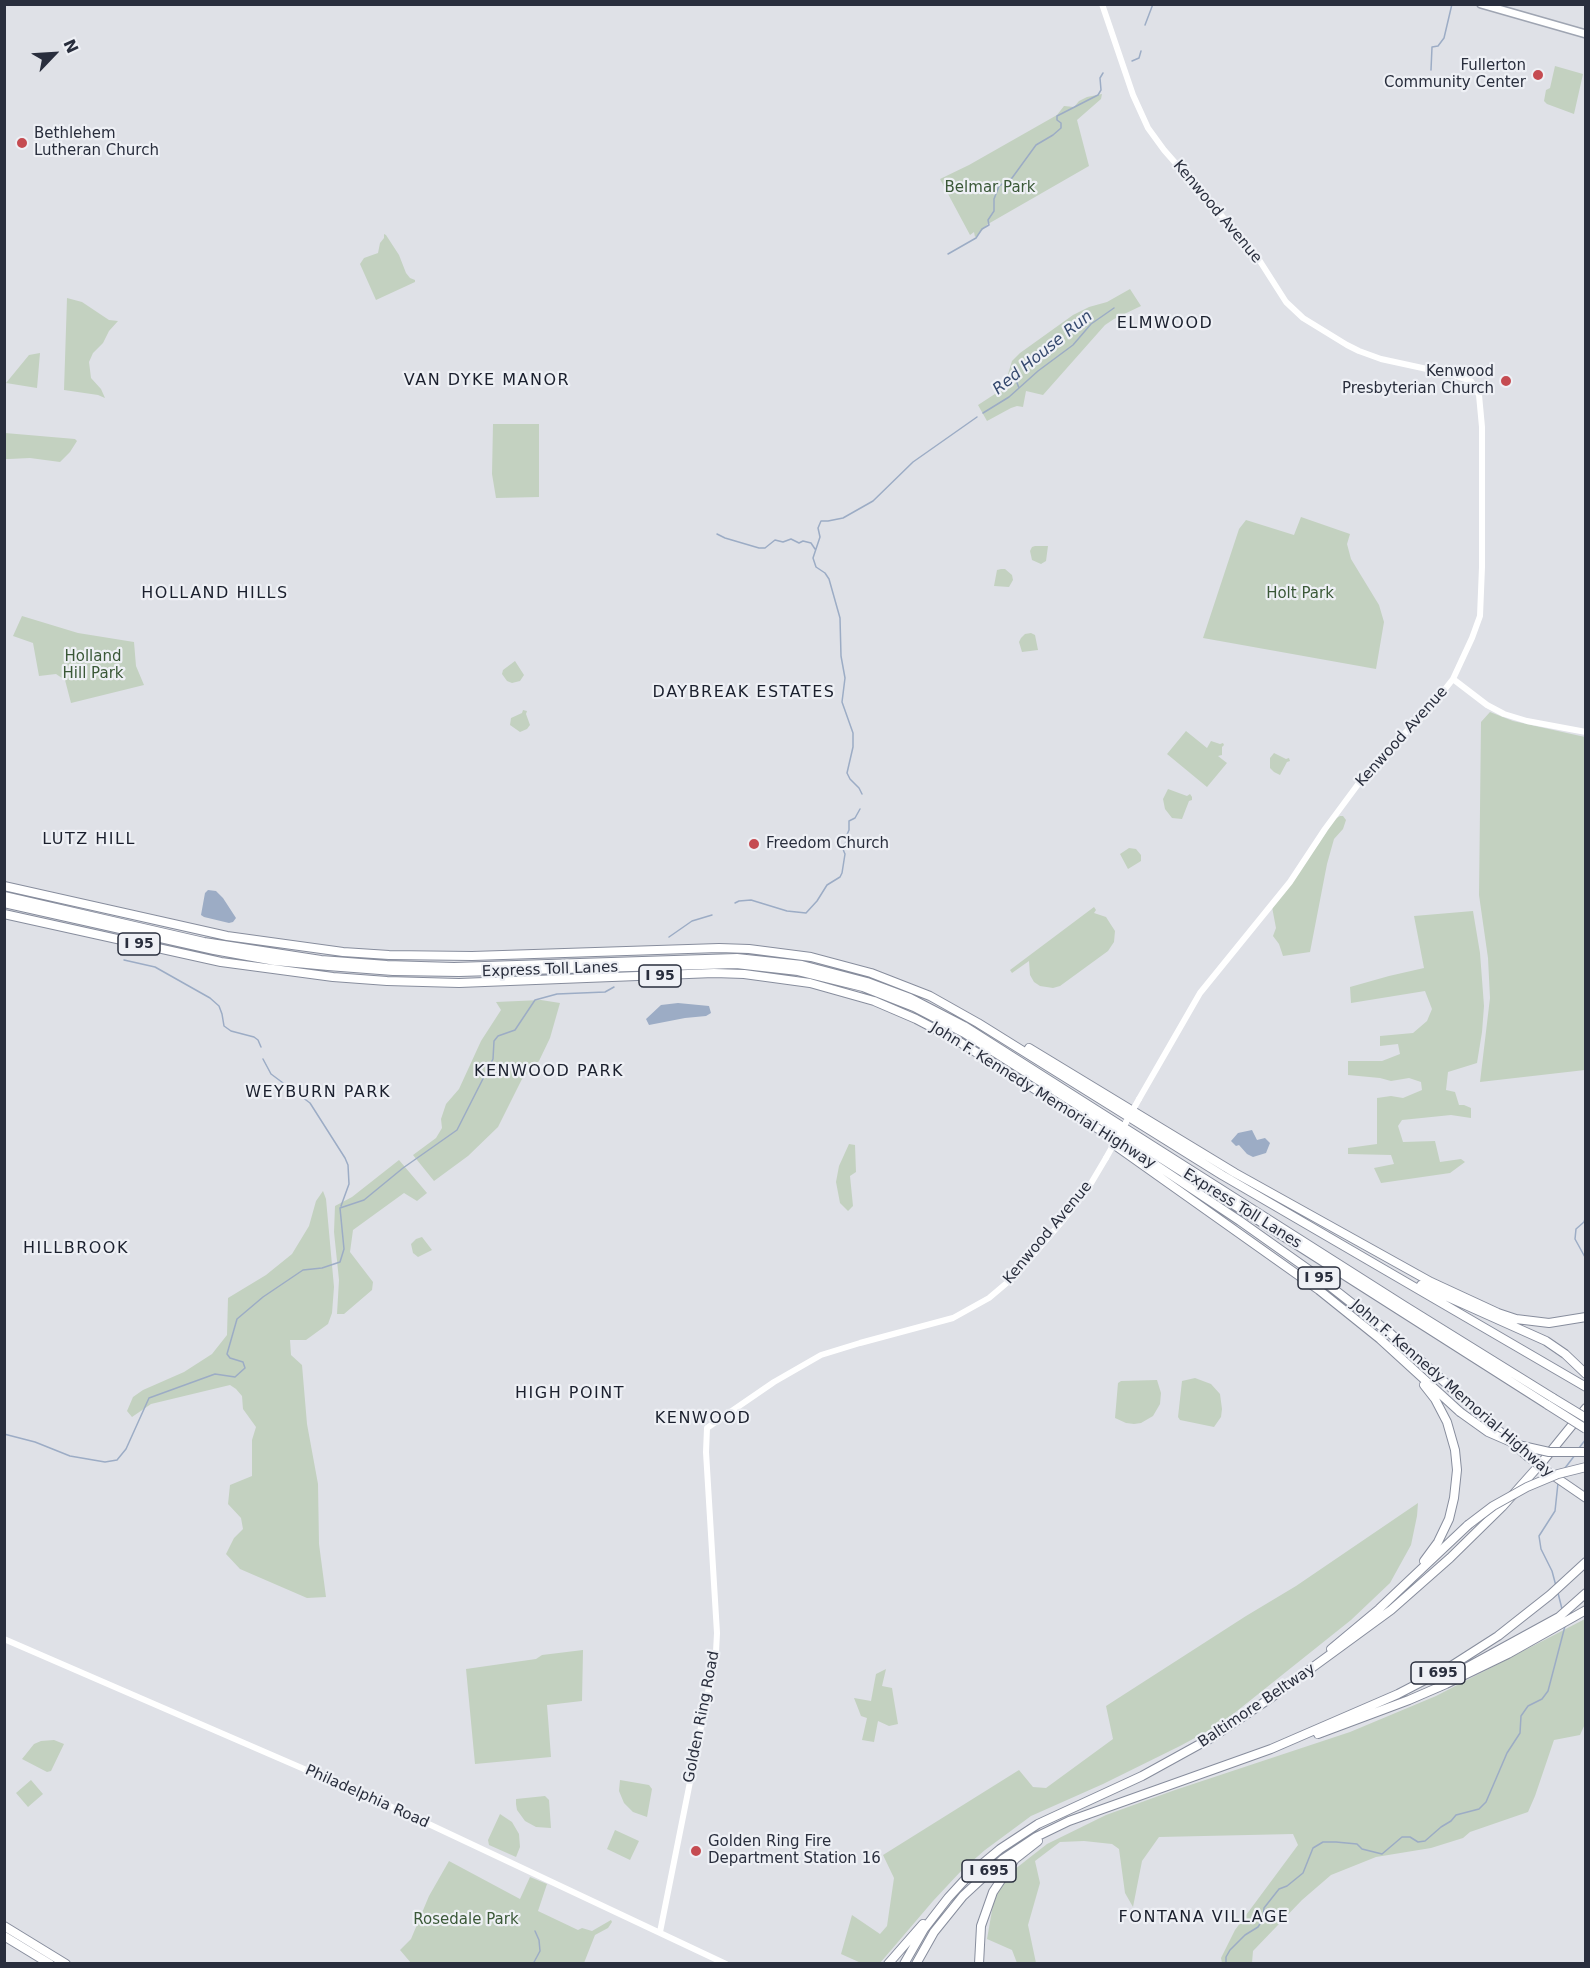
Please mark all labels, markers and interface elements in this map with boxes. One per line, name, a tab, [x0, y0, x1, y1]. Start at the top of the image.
north arrow	[24, 24, 84, 84]
text: N	[59, 36, 82, 56]
place label: Fullerton Community Center	[1384, 57, 1526, 92]
marker: Fullerton Community Center	[1531, 68, 1545, 82]
place label: Bethlehem Lutheran Church	[34, 125, 159, 160]
marker: Bethlehem Lutheran Church	[15, 136, 29, 150]
street label: Kenwood Avenue	[1169, 157, 1265, 267]
park label: Belmar Park	[945, 179, 1035, 197]
water label: Red House Run	[989, 307, 1097, 399]
district label: ELMWOOD	[1117, 314, 1213, 334]
place label: Kenwood Presbyterian Church	[1342, 363, 1494, 398]
district label: VAN DYKE MANOR	[404, 371, 570, 391]
marker: Kenwood Presbyterian Church	[1499, 374, 1513, 388]
district label: HOLLAND HILLS	[141, 584, 289, 604]
park label: Holt Park	[1266, 585, 1334, 603]
park label: Holland Hill Park	[63, 648, 123, 683]
district label: DAYBREAK ESTATES	[653, 683, 835, 703]
street label: Kenwood Avenue	[1352, 683, 1452, 791]
district label: LUTZ HILL	[42, 830, 136, 850]
place label: Freedom Church	[766, 835, 889, 853]
marker: Freedom Church	[747, 837, 761, 851]
road number: I 95	[118, 933, 160, 955]
street label: Express Toll Lanes	[482, 959, 618, 981]
road number: I 95	[639, 965, 681, 987]
street label: John F. Kennedy Memorial Highway	[927, 1019, 1159, 1173]
district label: KENWOOD PARK	[474, 1062, 624, 1082]
district label: WEYBURN PARK	[245, 1083, 391, 1103]
street label: Express Toll Lanes	[1179, 1165, 1305, 1253]
street label: Kenwood Avenue	[1000, 1178, 1096, 1288]
district label: HILLBROOK	[23, 1239, 129, 1259]
road number: I 95	[1298, 1267, 1340, 1289]
street label: John F. Kennedy Memorial Highway	[1347, 1296, 1557, 1482]
district label: HIGH POINT	[515, 1384, 625, 1404]
district label: KENWOOD	[655, 1409, 751, 1429]
street label: Golden Ring Road	[680, 1650, 724, 1784]
street label: Baltimore Beltway	[1195, 1660, 1319, 1752]
road number: I 695	[1411, 1662, 1465, 1684]
street label: Philadelphia Road	[302, 1762, 432, 1832]
place label: Golden Ring Fire Department Station 16	[708, 1833, 881, 1868]
marker: Golden Ring Fire Department Station 16	[689, 1844, 703, 1858]
road number: I 695	[962, 1860, 1016, 1882]
district label: FONTANA VILLAGE	[1119, 1908, 1289, 1928]
park label: Rosedale Park	[413, 1911, 519, 1929]

